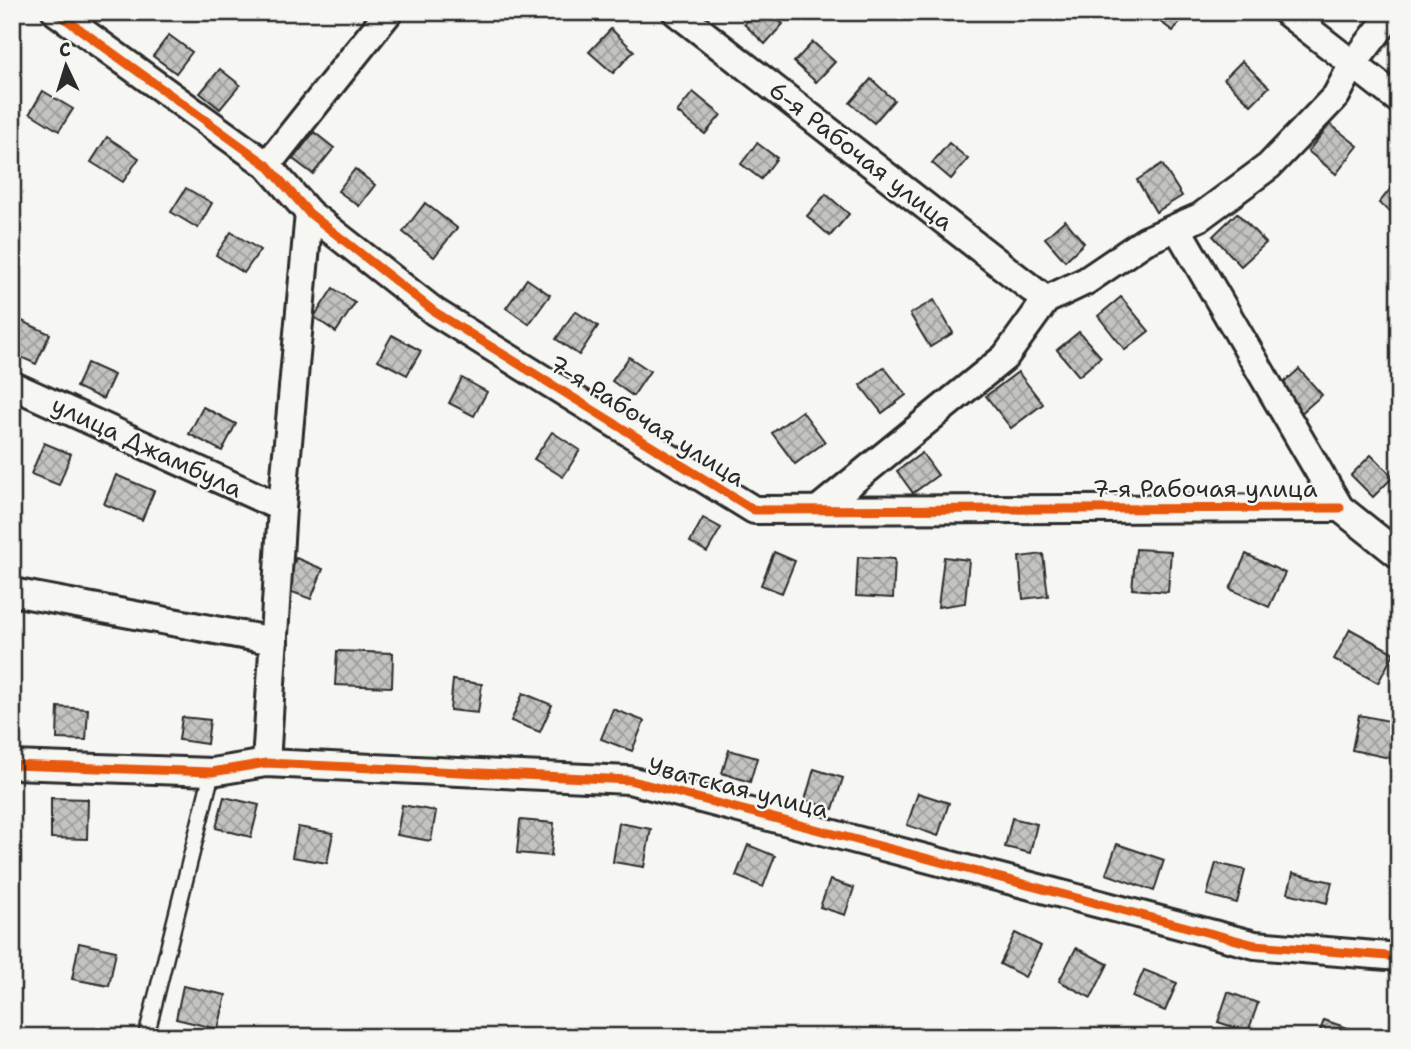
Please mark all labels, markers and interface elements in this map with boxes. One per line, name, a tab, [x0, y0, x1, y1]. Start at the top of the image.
north arrow	[32, 32, 102, 102]
text: С	[58, 37, 72, 62]
street label: 6-я Рабочая улица	[762, 74, 960, 238]
street label: 7-я Рабочая улица	[543, 348, 751, 494]
street label: улица Джамбула	[46, 389, 248, 505]
street label: 7-я Рабочая улица	[1092, 473, 1318, 505]
street label: Уватская улица	[644, 750, 832, 826]

